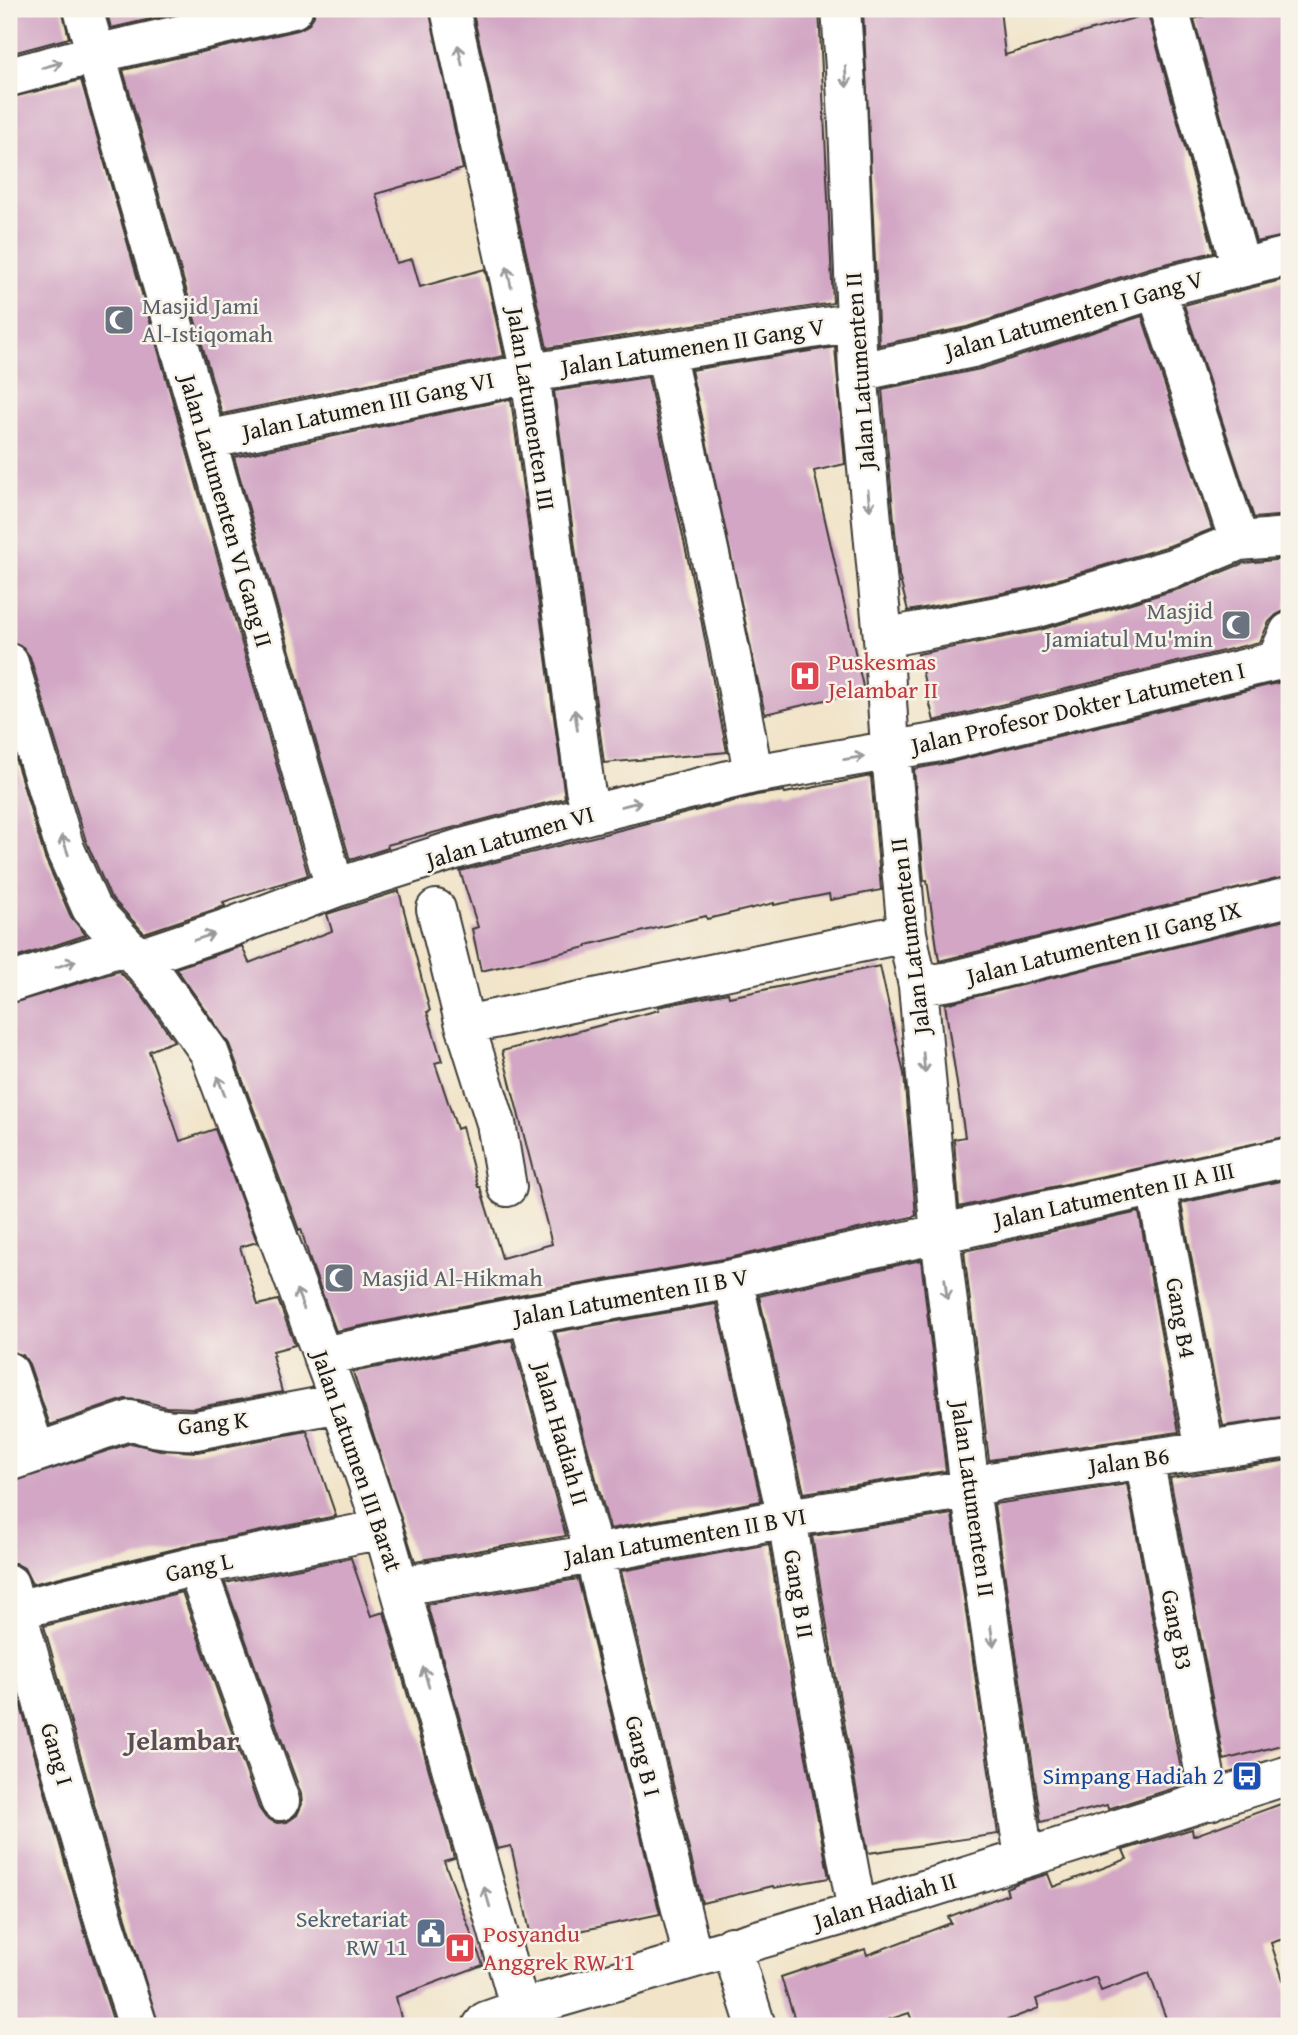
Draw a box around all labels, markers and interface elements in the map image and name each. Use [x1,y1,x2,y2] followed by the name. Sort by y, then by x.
[453,44,467,67] one-way arrow
[40,58,62,71] one-way arrow
[840,65,853,88] one-way arrow
[938,261,1208,369] street label: Jalan Latumenten I Gang V
[501,266,515,289] one-way arrow
[835,271,884,474] street label: Jalan Latumenten II
[142,288,273,351] place label: Masjid Jami Al-Istiqomah
[498,302,565,513] street label: Jalan Latumenten III
[102,303,136,337] mosque icon: Masjid Jami Al-Istiqomah
[556,308,828,385] street label: Jalan Latumenen II Gang V
[236,362,497,450] street label: Jalan Latumen III Gang VI
[170,367,282,651] street label: Jalan Latumenten VI Gang II
[863,488,876,510] one-way arrow
[1041,593,1214,656] place label: Masjid Jamiatul Mu'min
[1219,608,1253,642] mosque icon: Masjid Jamiatul Mu'min
[825,644,938,707] place label: Puskesmas Jelambar II
[905,652,1248,764] street label: Jalan Profesor Dokter Latumeten I
[788,659,822,693] hospital icon: Puskesmas Jelambar II
[569,709,582,732] one-way arrow
[842,751,865,764] one-way arrow
[419,796,598,878] street label: Jalan Latumen VI
[619,797,642,810] one-way arrow
[58,835,70,857] one-way arrow
[880,836,939,1039] street label: Jalan Latumenten II
[960,891,1245,994] street label: Jalan Latumenten II Gang IX
[193,929,215,942] one-way arrow
[55,957,77,970] one-way arrow
[918,1051,931,1073] one-way arrow
[214,1075,227,1097] one-way arrow
[987,1152,1237,1238] street label: Jalan Latumenten II A III
[508,1259,751,1335] street label: Jalan Latumenten II B V
[362,1260,543,1295] place label: Masjid Al-Hikmah
[322,1261,356,1295] mosque icon: Masjid Al-Hikmah
[1157,1275,1206,1361] street label: Gang B4
[940,1277,953,1300] one-way arrow
[293,1289,306,1310] one-way arrow
[302,1343,412,1577] street label: Jalan Latumen III Barat
[524,1355,599,1510] street label: Jalan Hadiah II
[942,1396,1005,1599] street label: Jalan Latumenten II
[176,1401,251,1444] street label: Gang K
[1083,1438,1171,1484] street label: Jalan B6
[558,1498,809,1576] street label: Jalan Latumenten II B VI
[162,1542,236,1591] street label: Gang L
[775,1547,824,1641] street label: Gang B II
[1153,1587,1202,1673] street label: Gang B3
[985,1624,998,1647] one-way arrow
[419,1667,432,1689] one-way arrow
[617,1712,670,1800] street label: Gang B I
[32,1718,83,1789] street label: Gang I
[123,1719,240,1760] district label: Jelambar
[1042,1758,1224,1793] place label: Simpang Hadiah 2
[1230,1759,1264,1793] bus stop icon: Simpang Hadiah 2
[806,1862,960,1940] street label: Jalan Hadiah II
[480,1886,493,1908] one-way arrow
[296,1901,409,1964] place label: Sekretariat RW 11
[414,1916,448,1950] public building icon: Sekretariat RW 11
[483,1916,635,1979] place label: Posyandu Anggrek RW 11
[443,1931,477,1965] hospital icon: Posyandu Anggrek RW 11

